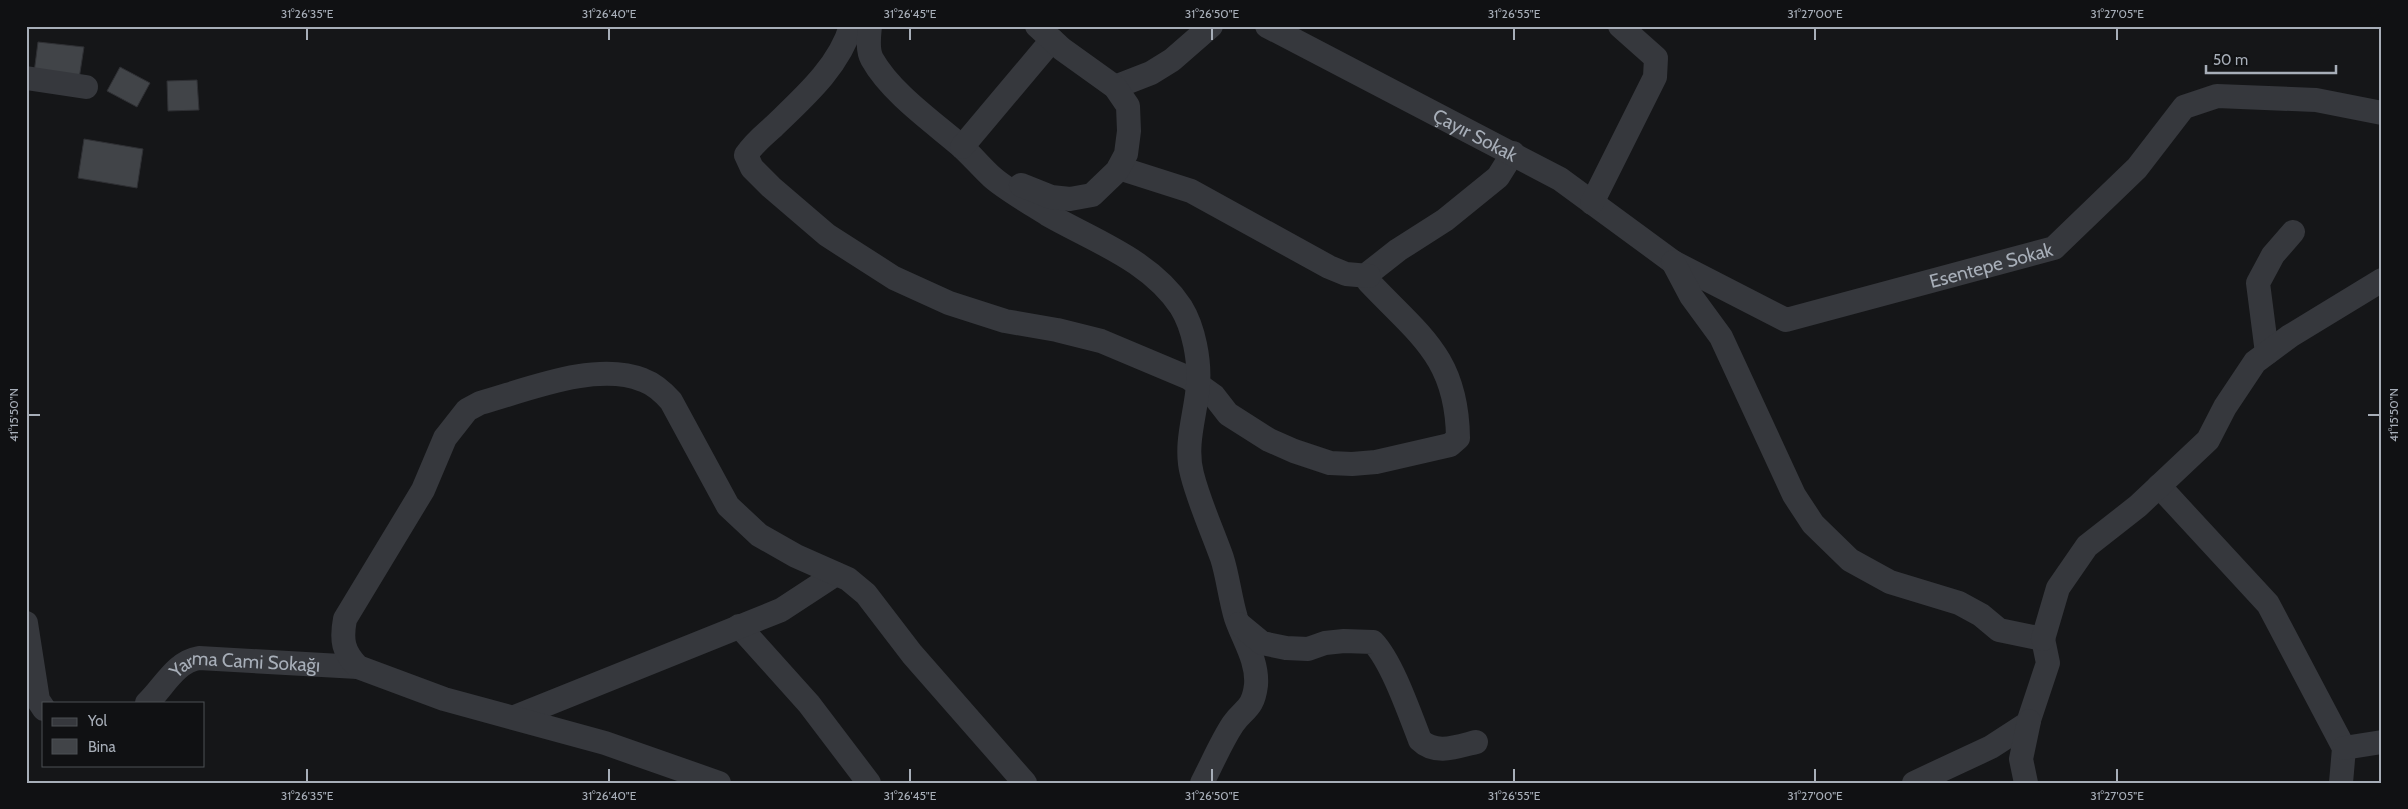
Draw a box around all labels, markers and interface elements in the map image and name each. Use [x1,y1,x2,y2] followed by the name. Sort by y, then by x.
[281,6,334,21] text: 31°26'35"E
[582,6,637,21] text: 31°26'40"E
[884,6,937,21] text: 31°26'45"E
[1185,6,1240,21] text: 31°26'50"E
[1488,6,1541,21] text: 31°26'55"E
[1787,6,1843,21] text: 31°27'00"E
[2090,6,2144,21] text: 31°27'05"E
[2206,42,2336,74] scale bar
[2213,51,2248,69] text: 50 m
[1429,104,1522,167] street label: Çayır Sokak
[1927,238,2056,293] street label: Esentepe Sokak
[6,388,21,442] text: 41°15'50"N
[2386,388,2401,442] text: 41°15'50"N
[164,647,321,683] street label: Yarma Cami Sokağı
[42,702,205,766] legend
[87,712,107,730] text: Yol
[88,738,116,756] text: Bina
[281,788,334,803] text: 31°26'35"E
[582,788,637,803] text: 31°26'40"E
[884,788,937,803] text: 31°26'45"E
[1185,788,1240,803] text: 31°26'50"E
[1488,788,1541,803] text: 31°26'55"E
[1787,788,1843,803] text: 31°27'00"E
[2090,788,2144,803] text: 31°27'05"E

